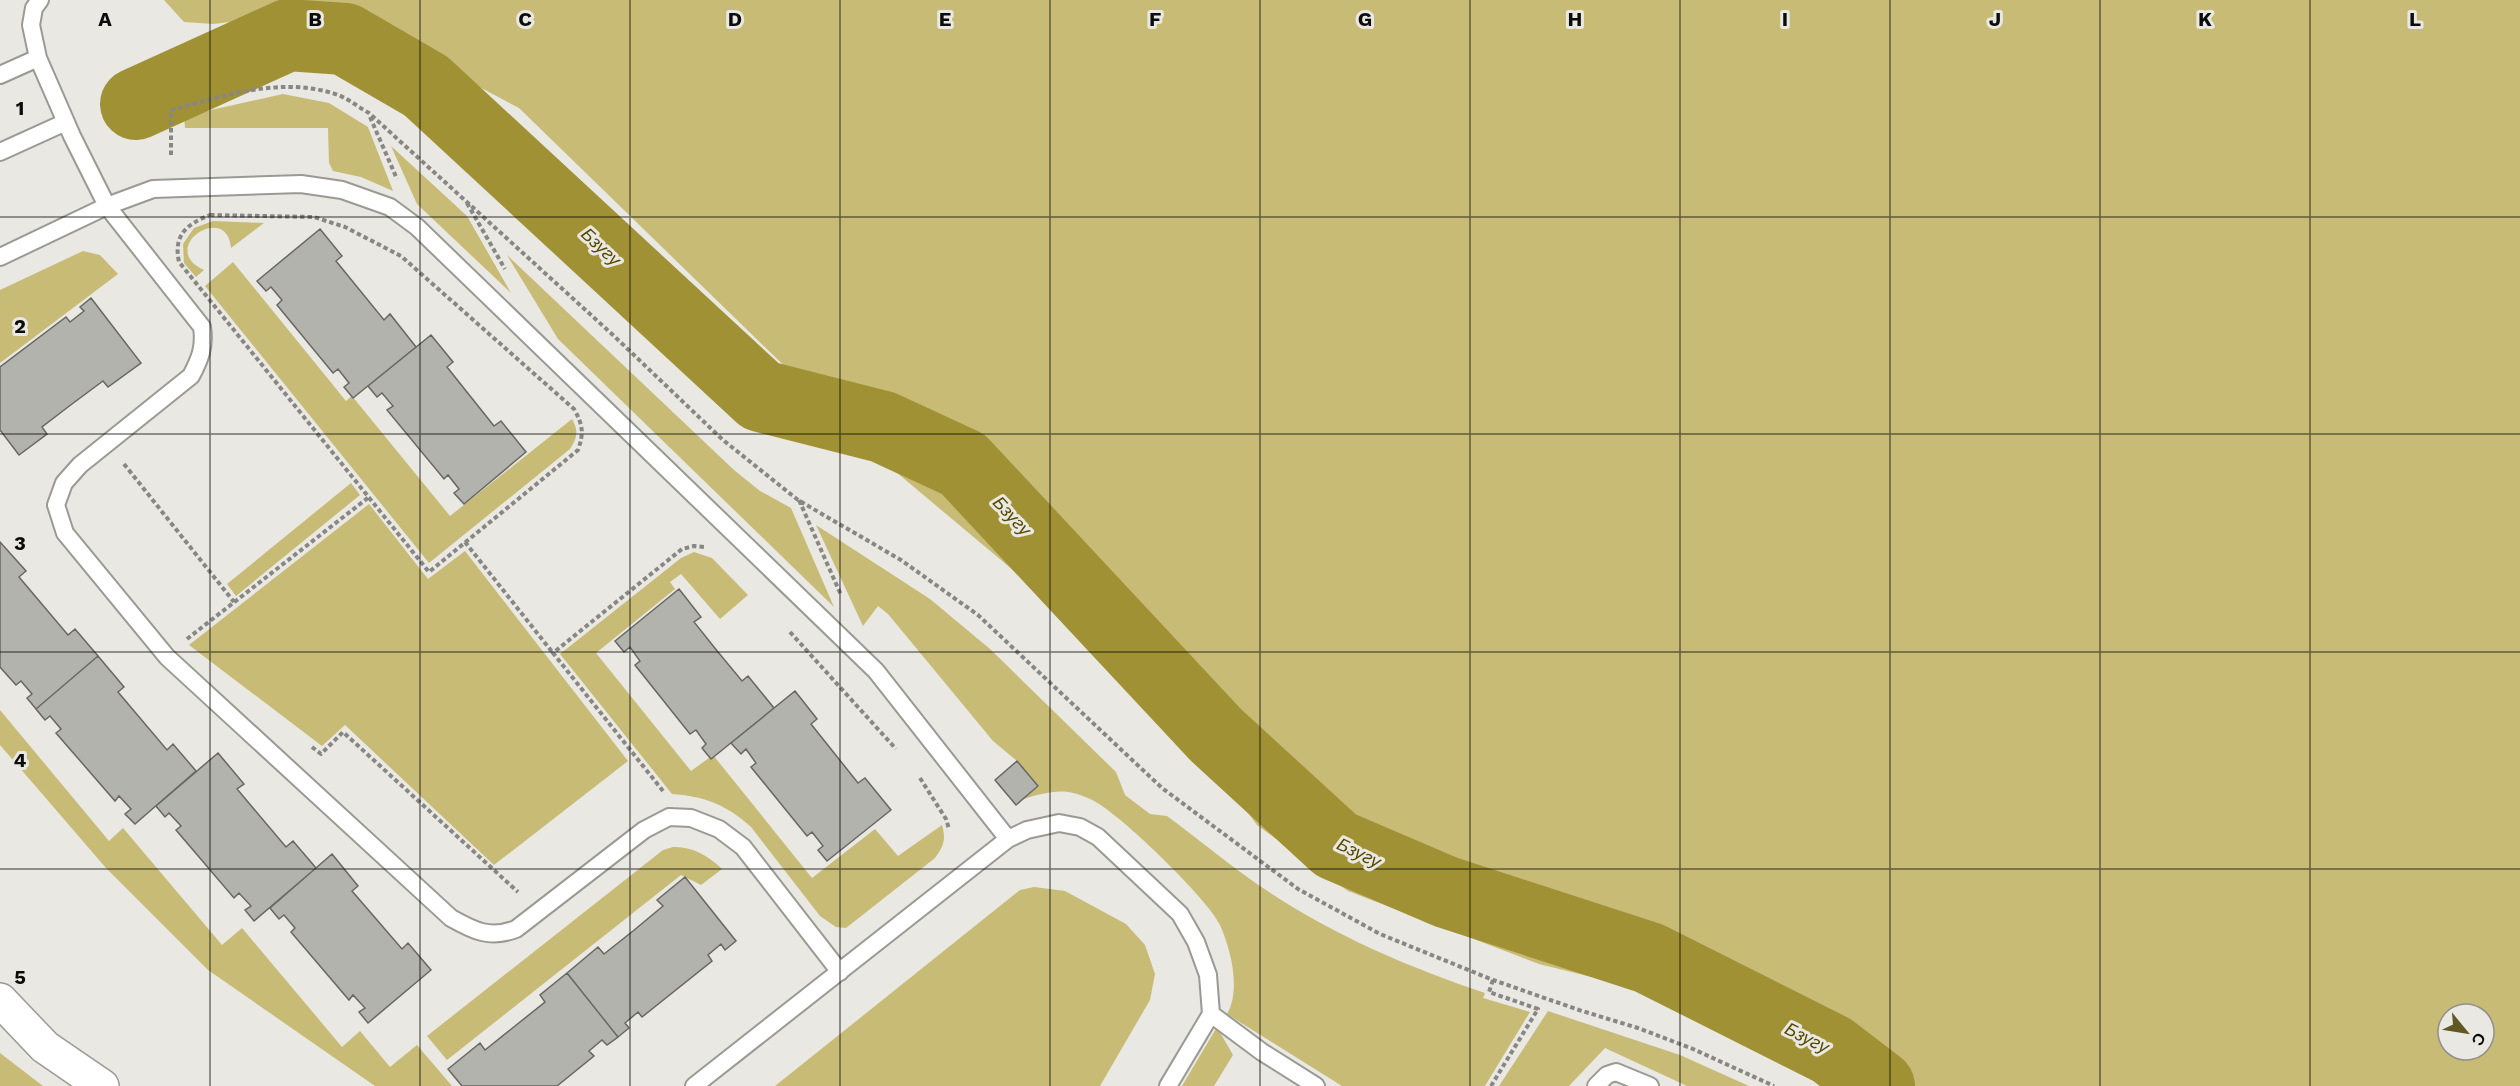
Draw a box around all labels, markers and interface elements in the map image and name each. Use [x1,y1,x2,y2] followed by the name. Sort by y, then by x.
[98,7,112,31] text: A
[308,7,322,31] text: B
[518,7,532,31] text: C
[728,7,742,31] text: D
[939,7,951,31] text: E
[1149,7,1161,31] text: F
[1358,7,1372,31] text: G
[1568,7,1582,31] text: H
[1782,7,1788,31] text: I
[1989,7,2001,31] text: J
[2198,7,2212,31] text: K
[2409,7,2421,31] text: L
[16,96,24,120] text: 1
[577,223,626,271] water label: Бзугу
[14,314,26,338] text: 2
[989,492,1037,541] water label: Бзугу
[14,531,26,555] text: 3
[14,748,27,772] text: 4
[1334,833,1386,873] water label: Бзугу
[14,965,26,989] text: 5
[2436,1002,2496,1062] north arrow
[1782,1018,1834,1058] water label: Бзугу
[2467,1029,2490,1049] text: С

